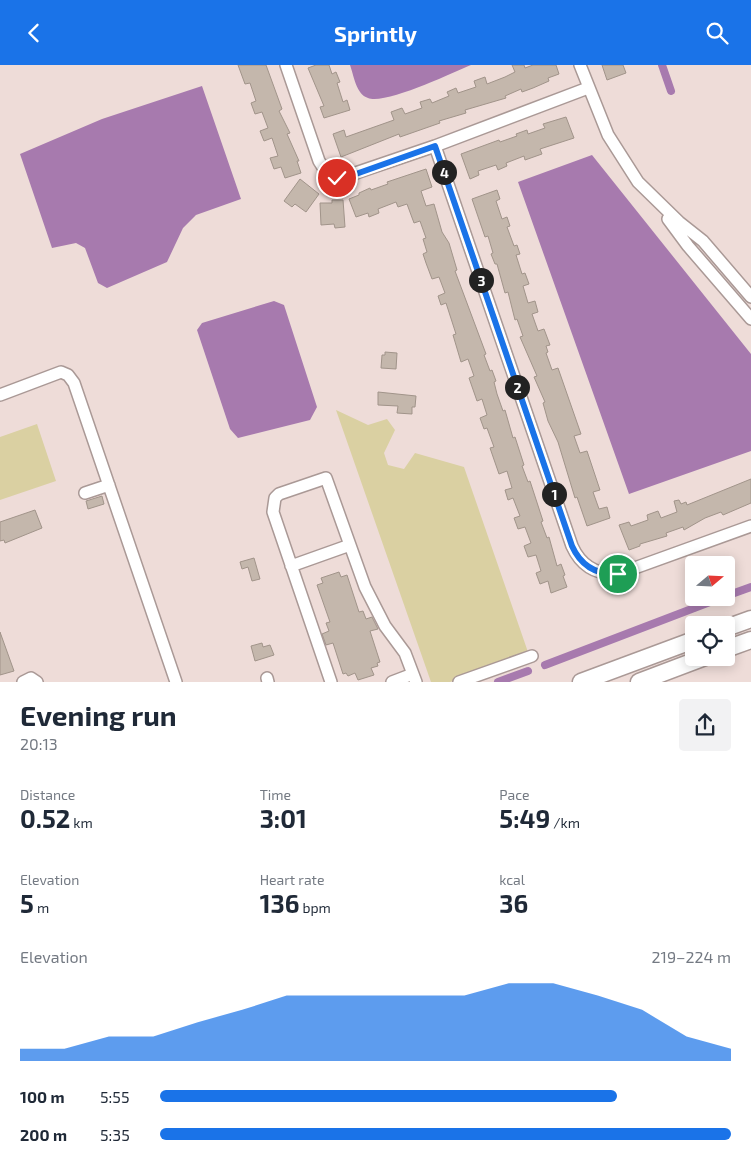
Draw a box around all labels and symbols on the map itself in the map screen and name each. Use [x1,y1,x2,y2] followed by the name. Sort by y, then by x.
[316,157,358,199] pin
[432,159,456,185] pin: 4
[468,267,494,293] pin: 3
[504,375,530,399] pin: 2
[542,481,566,507] pin: 1
[597,553,639,595] pin
[685,556,735,606] north arrow

